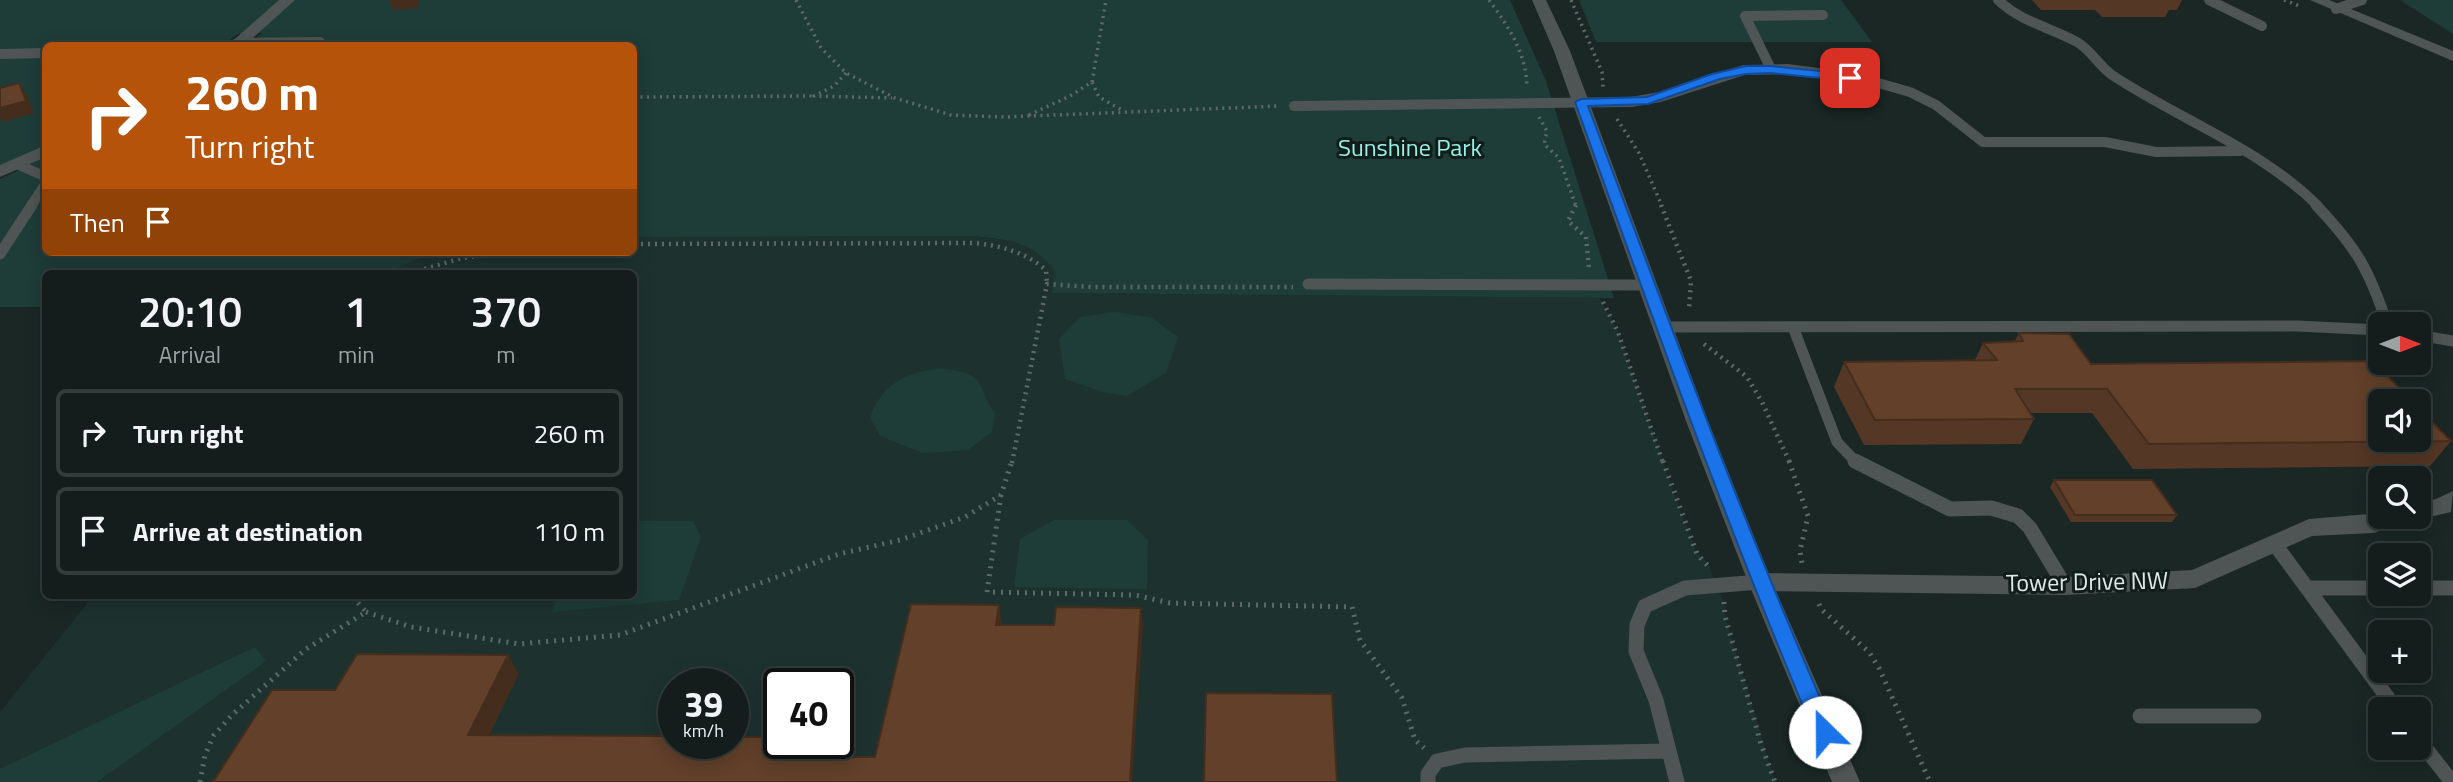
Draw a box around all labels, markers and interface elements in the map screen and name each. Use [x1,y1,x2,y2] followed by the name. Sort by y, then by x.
[1820,48,1880,108] pin
[185,54,319,129] text: 260 m
[1831,59,1869,97] icon: arrive
[70,70,161,161] icon: right
[185,122,314,170] text: Turn right
[1338,129,1483,165] park label: Sunshine Park
[70,203,125,242] text: Then
[139,203,177,241] icon: arrive
[138,279,242,343] text: 20:10
[345,279,368,343] text: 1
[471,279,541,343] text: 370
[2368,312,2431,374] north arrow
[2368,312,2431,760] map controls
[159,337,221,372] text: Arrival
[338,337,375,372] text: min
[496,337,515,372] text: m
[2368,389,2431,452] button: sound
[74,414,112,452] icon: right
[133,414,244,453] text: Turn right
[534,414,605,453] text: 260 m
[2368,466,2431,529] button: search
[74,512,112,550] icon: arrive
[133,512,363,551] text: Arrive at destination
[534,512,605,551] text: 110 m
[2368,543,2431,606] button: layers
[2006,562,2168,600] street label: Tower Drive NW
[2368,620,2431,683] button: +
[763,668,854,759] speed limit sign: 40
[684,677,723,731] text: 39
[1788,695,1862,769] position arrow
[2368,697,2431,760] button: −
[683,717,724,744] text: km/h

